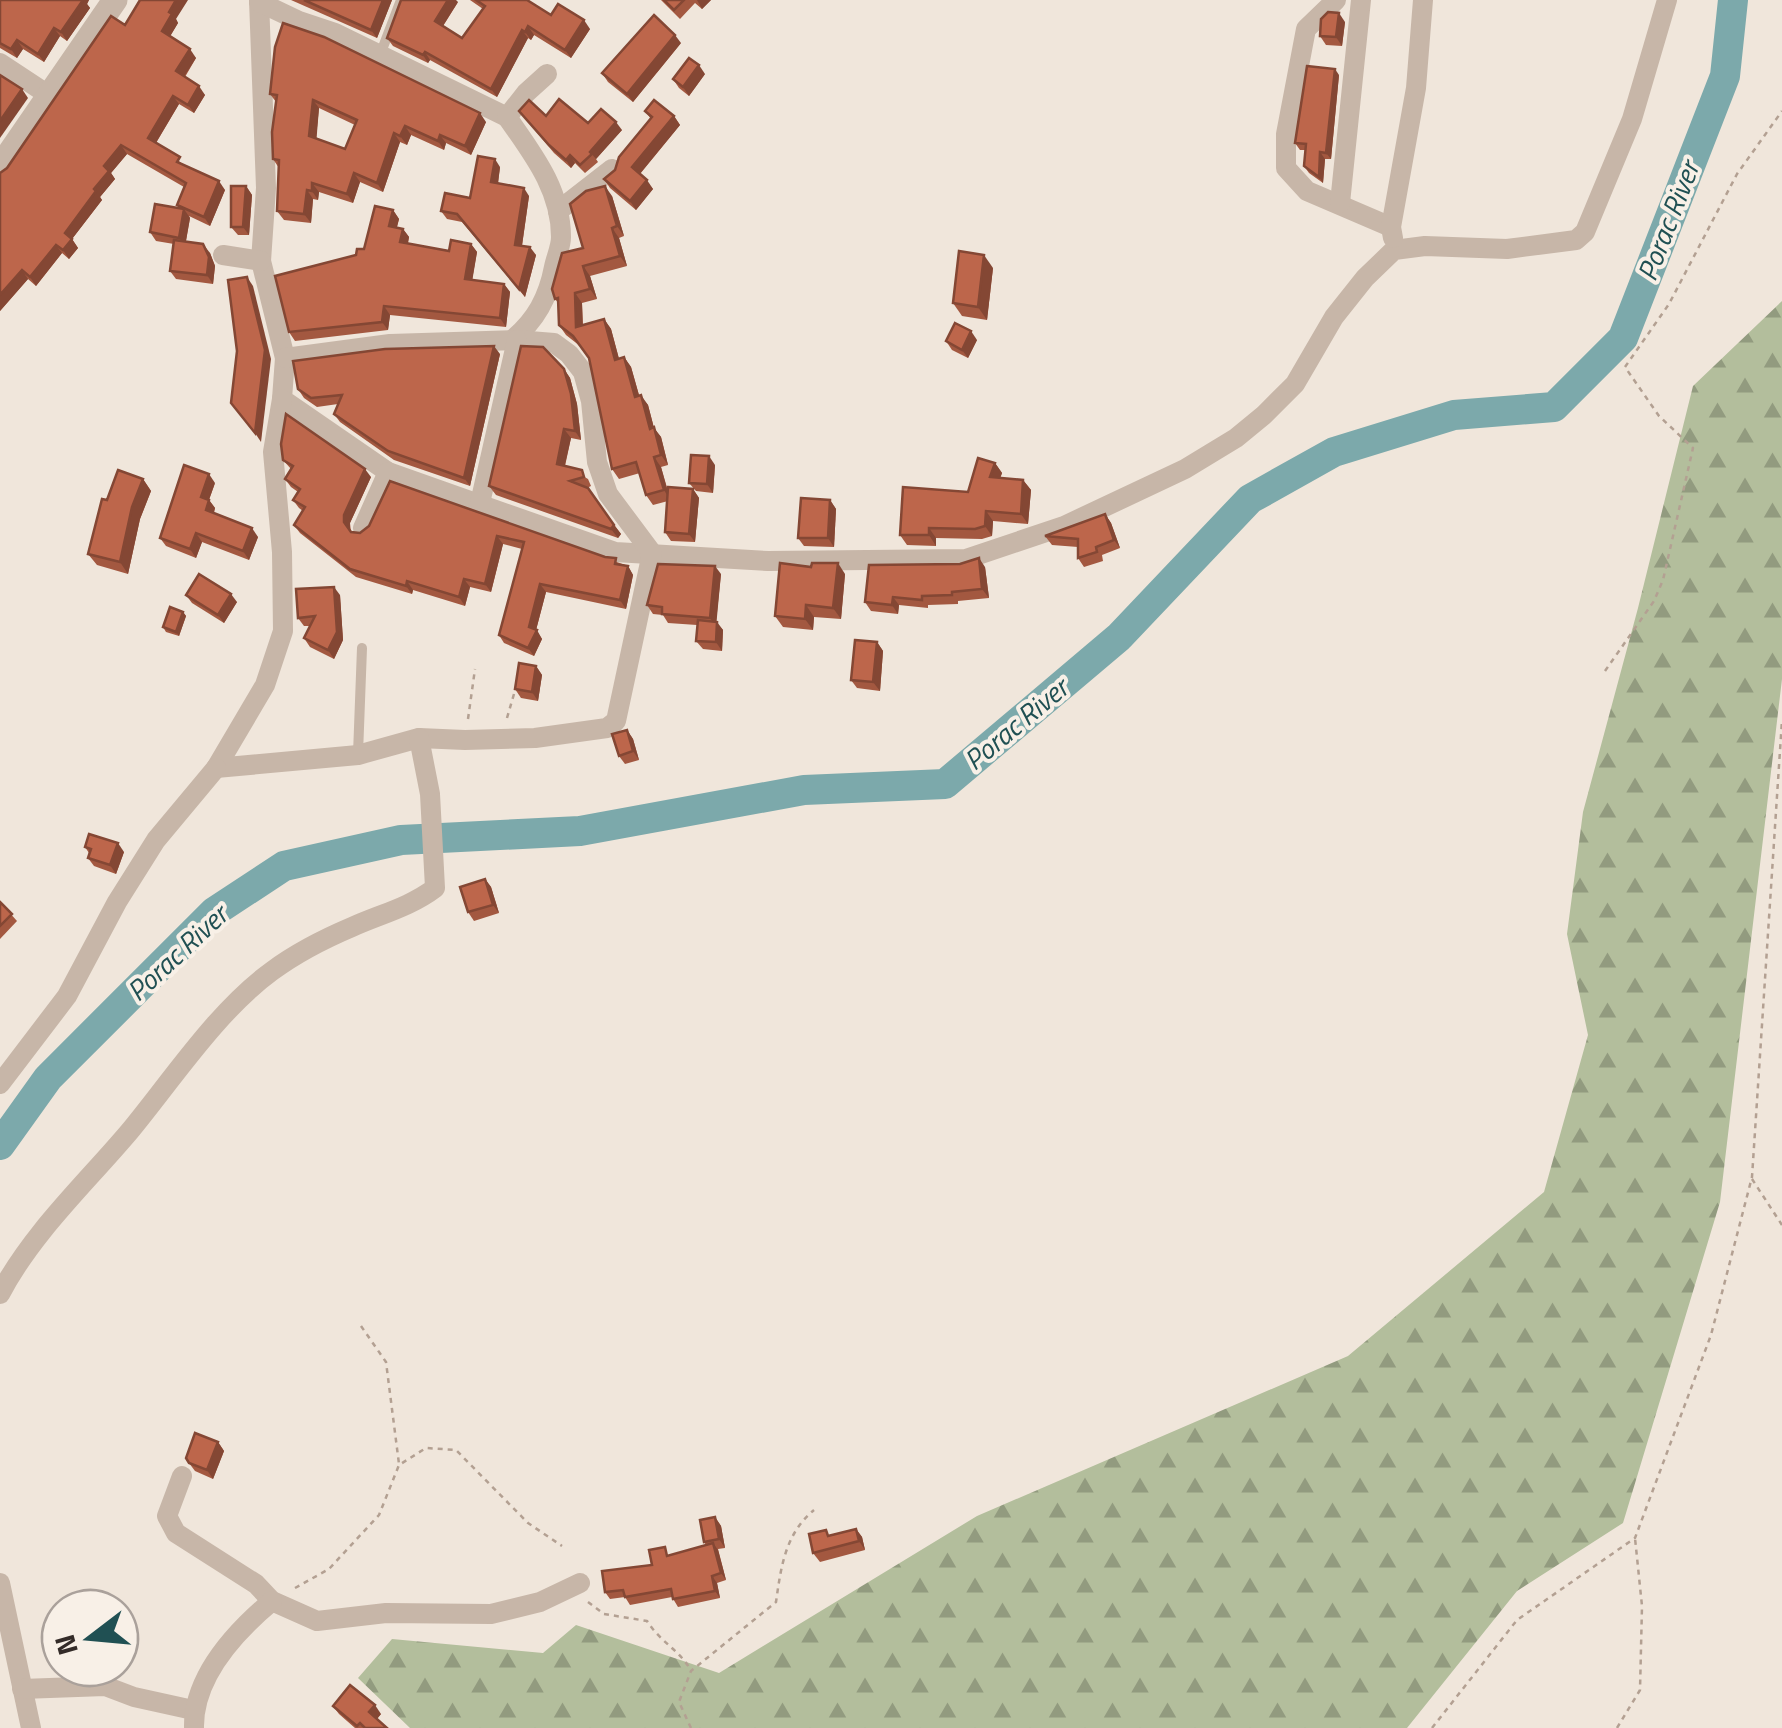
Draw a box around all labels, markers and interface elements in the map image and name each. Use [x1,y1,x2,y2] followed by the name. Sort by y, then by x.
[1625,152,1711,287] water label: Porac River
[954,665,1080,780] water label: Porac River
[116,892,239,1011] water label: Porac River
[40,1588,140,1688] north arrow
[42,1630,89,1660] text: N

